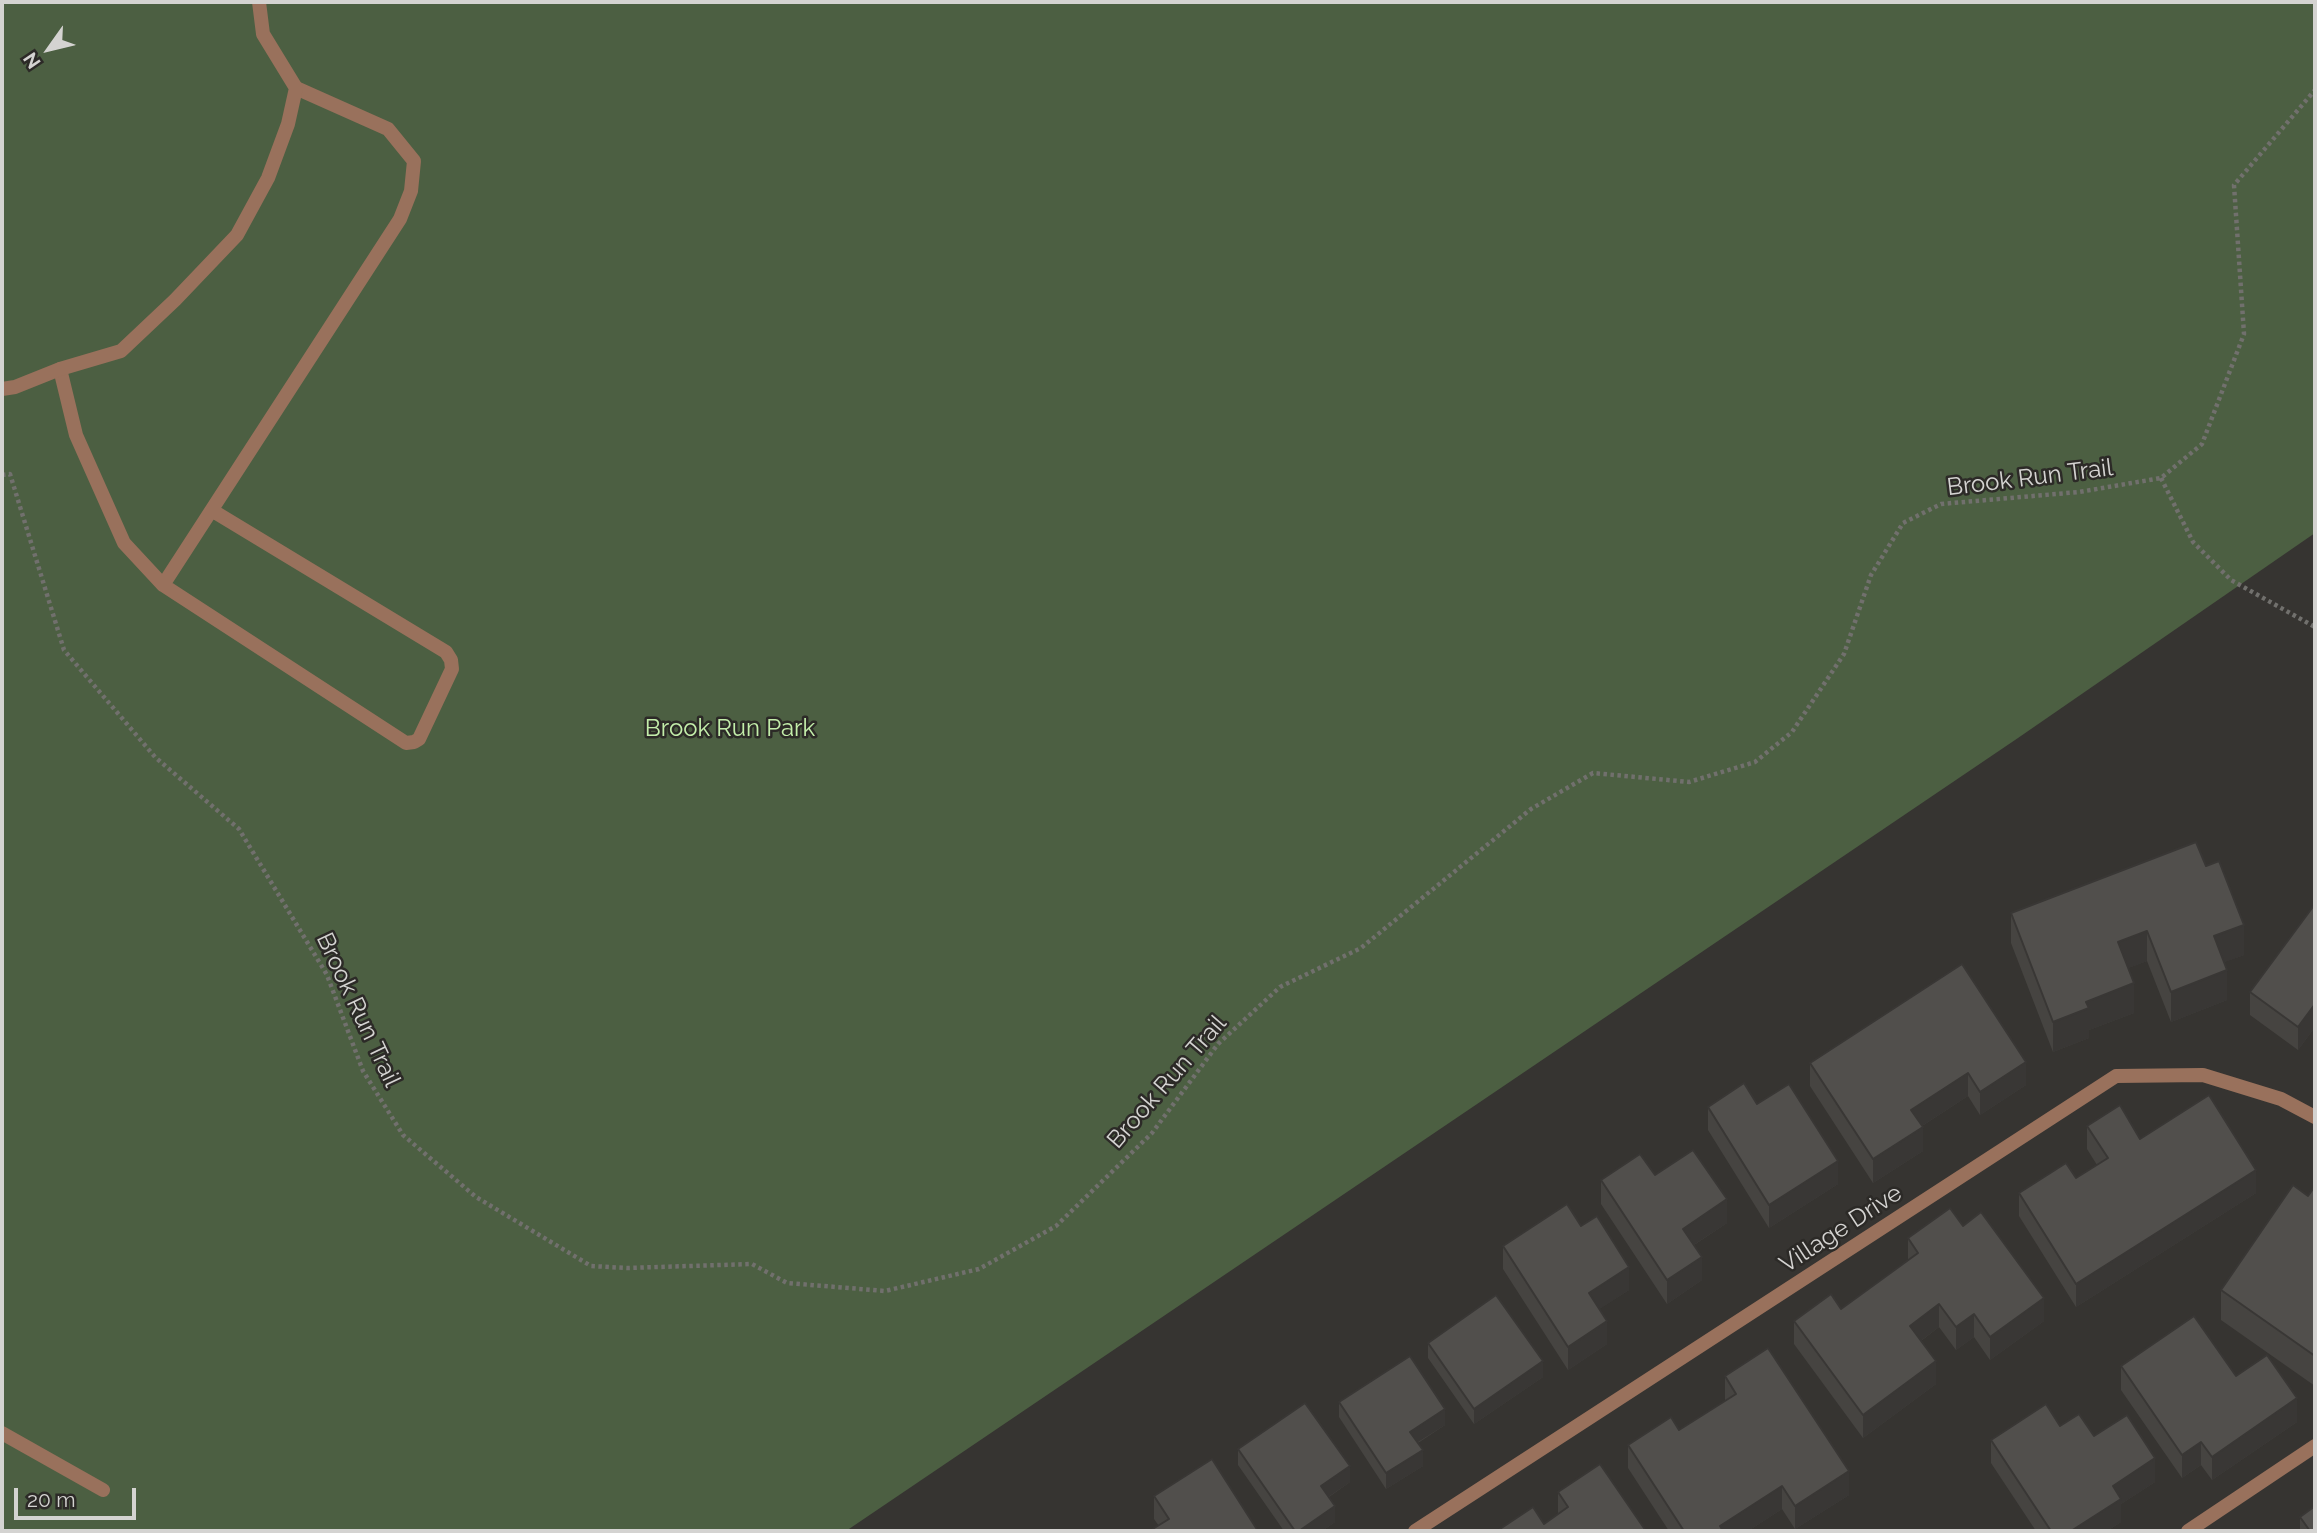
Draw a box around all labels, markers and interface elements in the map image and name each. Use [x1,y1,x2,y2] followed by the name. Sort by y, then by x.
[14,14,84,84] north arrow
[18,49,45,73] text: N
[1945,454,2115,502] street label: Brook Run Trail
[645,715,815,743] park label: Brook Run Park
[310,928,406,1092] street label: Brook Run Trail
[1101,1010,1233,1154] street label: Brook Run Trail
[1774,1179,1908,1279] street label: Village Drive
[18,1474,140,1518] scale bar
[27,1487,75,1512] text: 20 m

